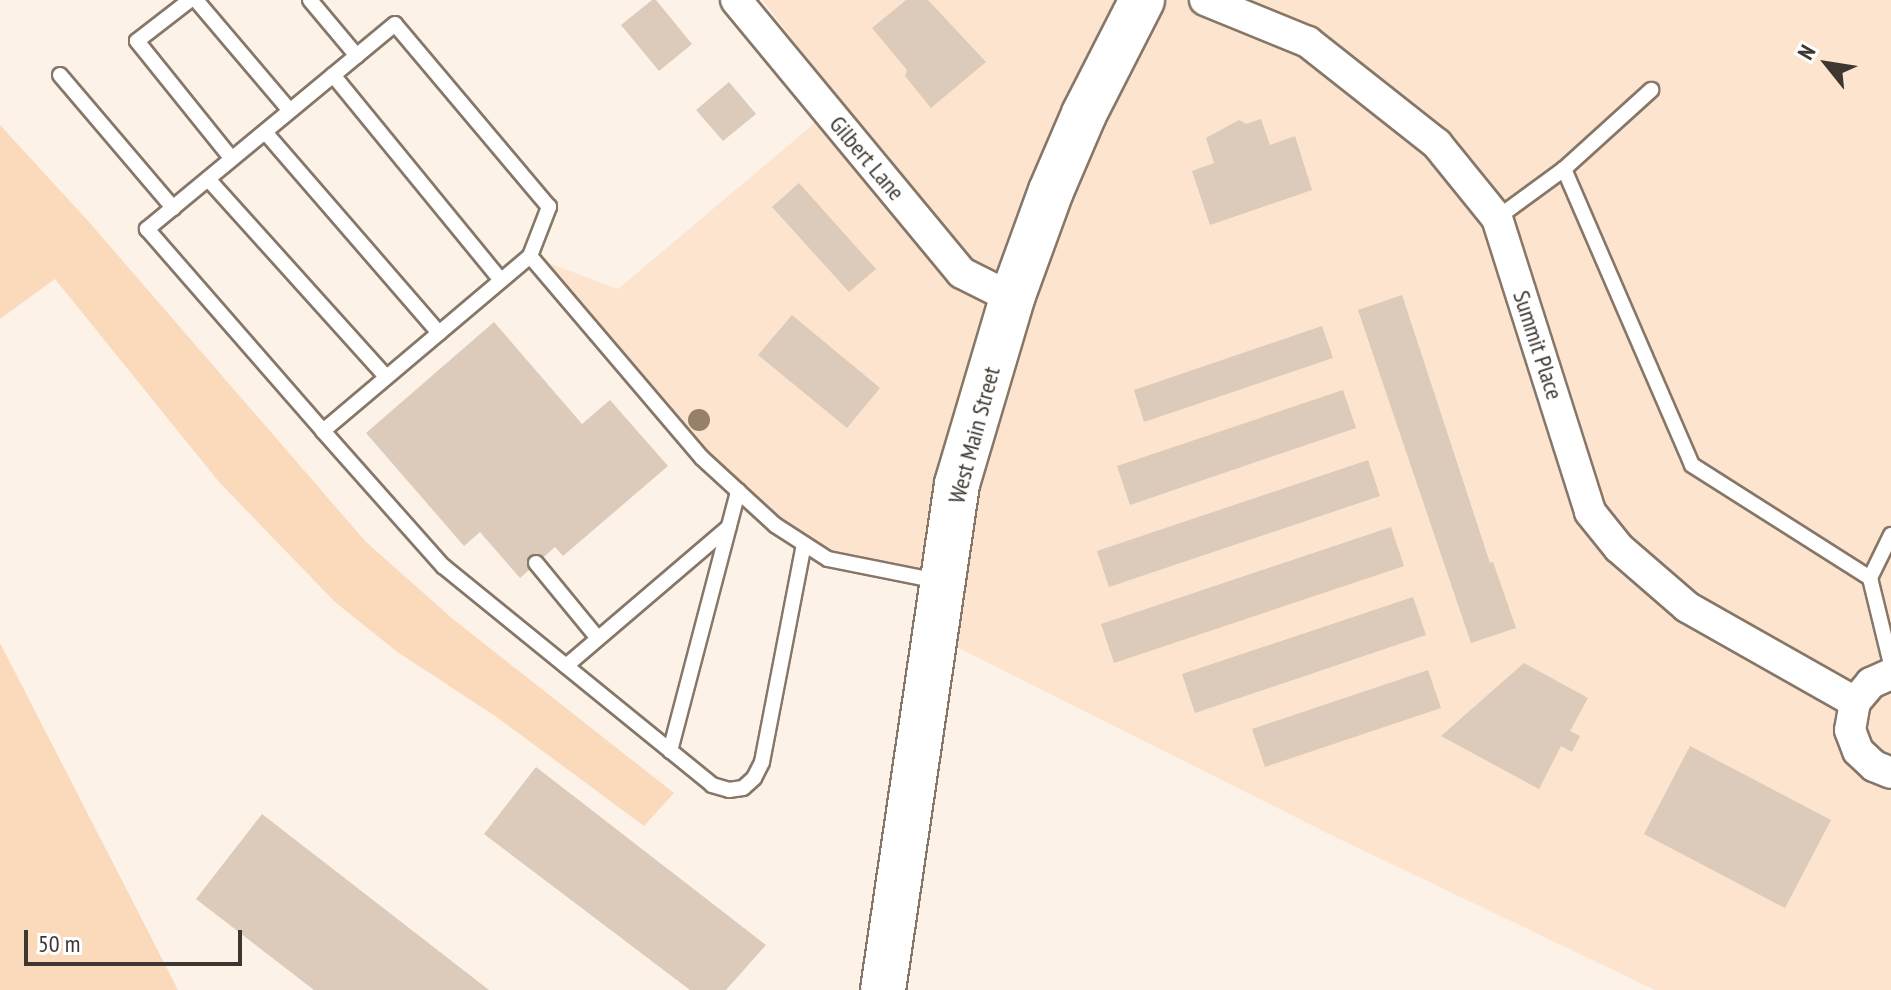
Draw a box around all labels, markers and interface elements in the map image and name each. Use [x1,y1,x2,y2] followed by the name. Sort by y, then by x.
[1787,24,1867,104] north arrow
[1791,40,1821,64] text: N
[823,110,911,206] street label: Gilbert Lane
[1507,287,1569,403] street label: Summit Place
[942,363,1006,507] street label: West Main Street
[28,914,246,964] scale bar
[38,928,80,959] text: 50 m

